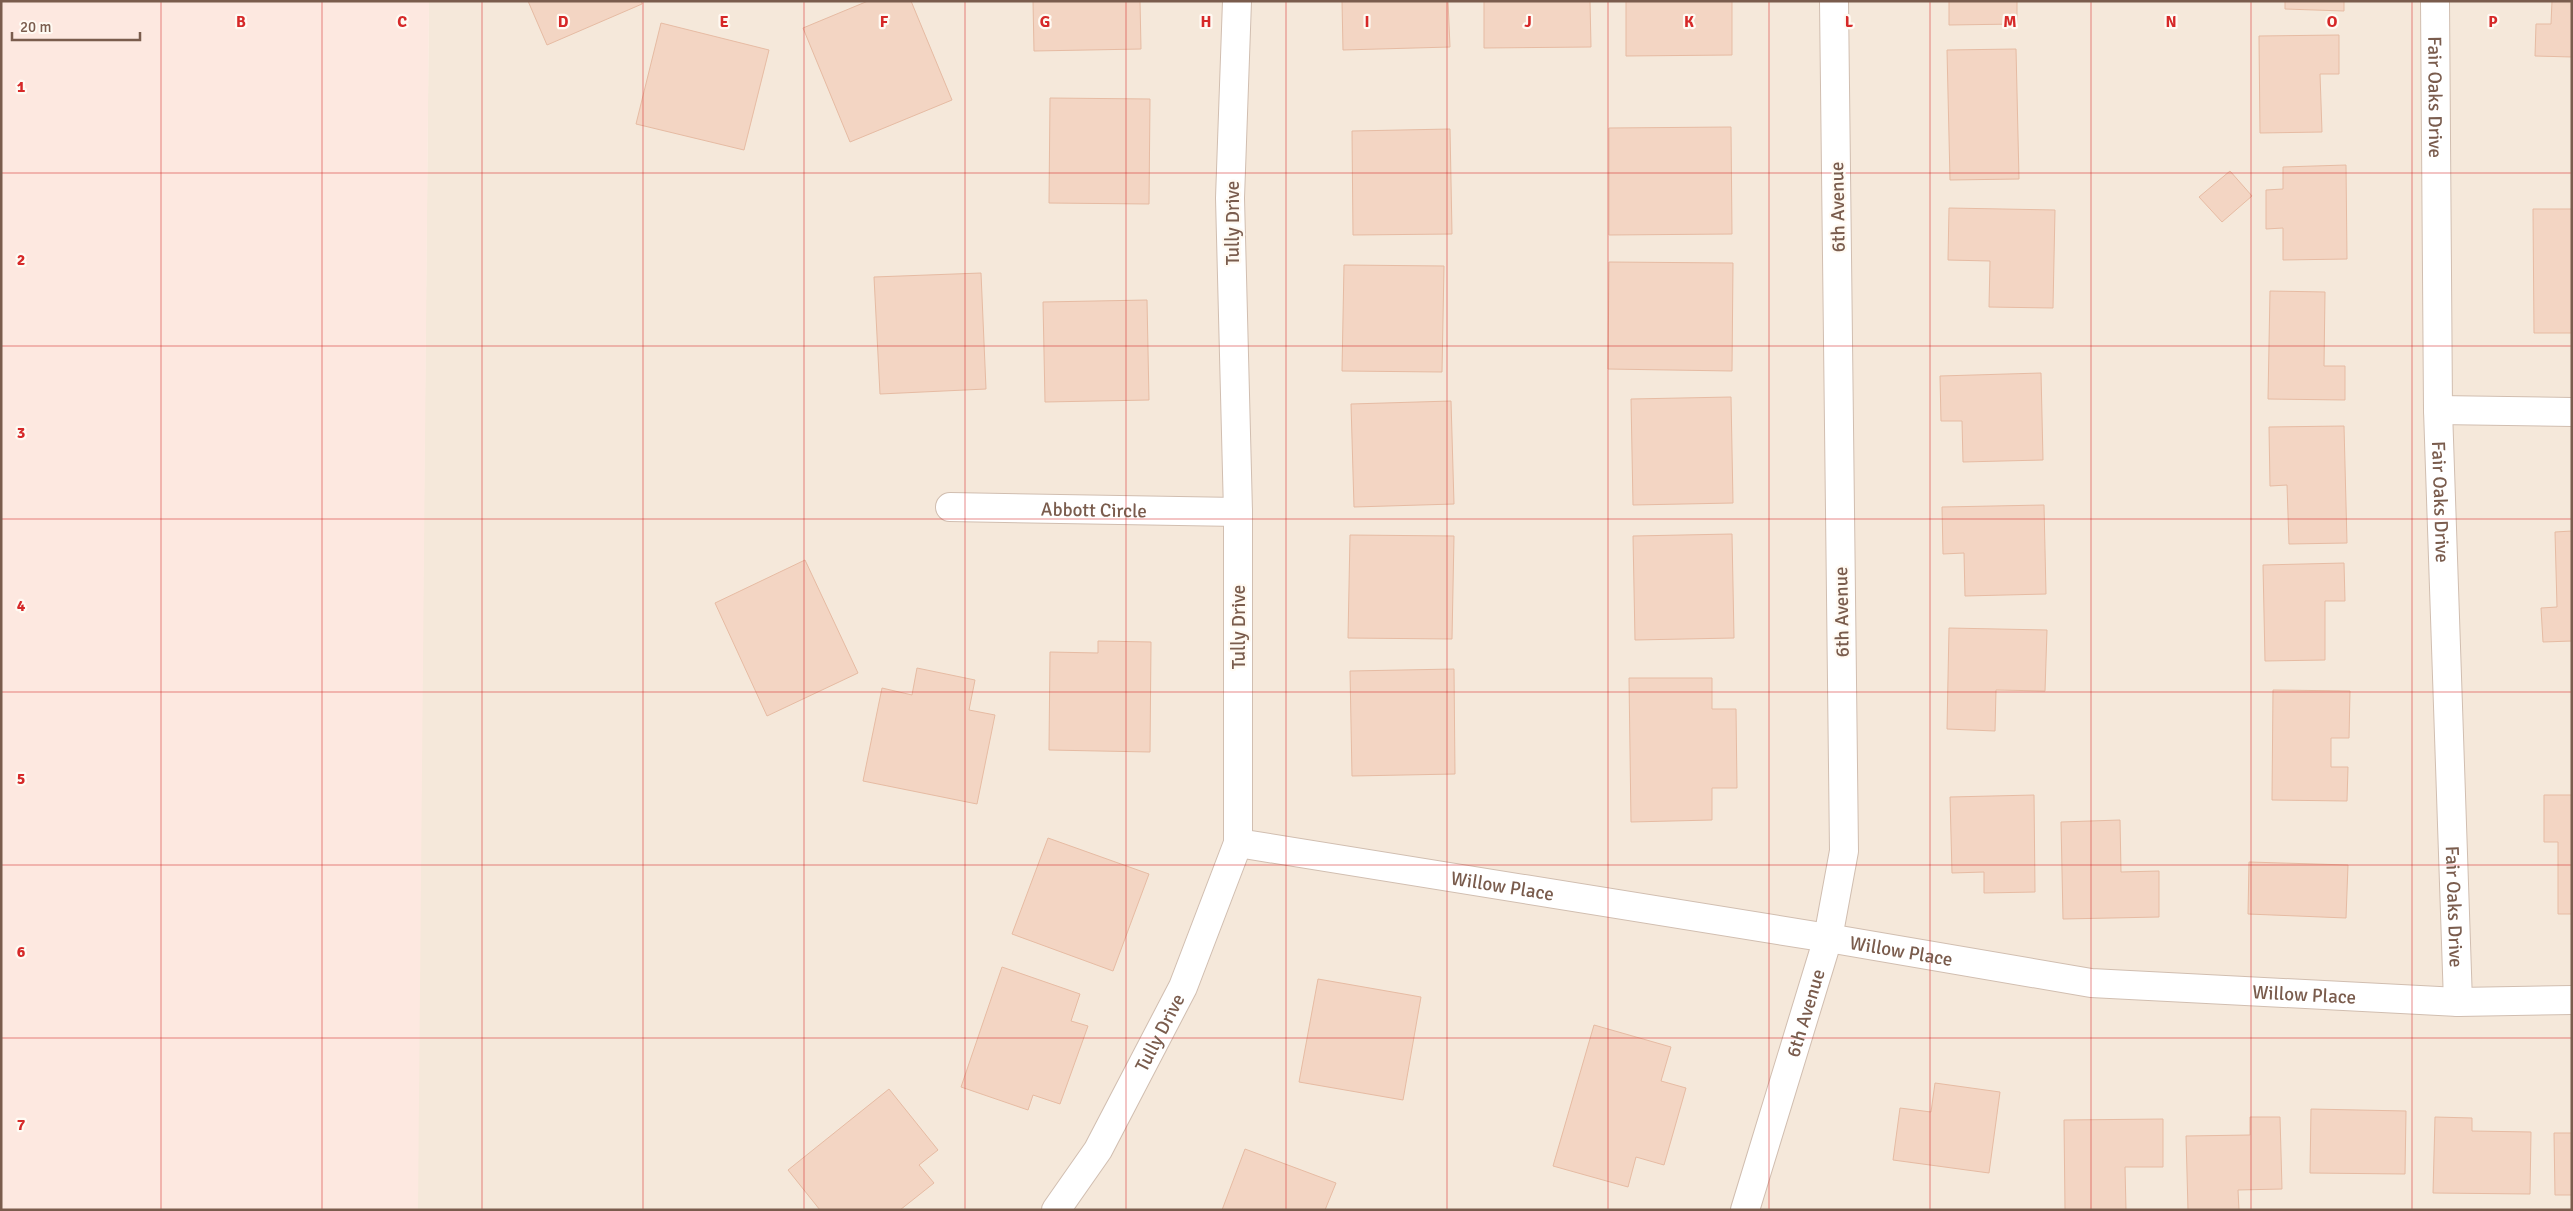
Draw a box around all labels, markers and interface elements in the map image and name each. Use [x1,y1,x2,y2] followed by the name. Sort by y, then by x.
[12,10,140,42] scale bar
[236,12,246,32] text: B
[397,12,407,32] text: C
[558,12,569,32] text: D
[719,12,729,32] text: E
[880,12,889,32] text: F
[1040,12,1050,32] text: G
[1201,12,1211,32] text: H
[1364,12,1370,32] text: I
[1524,12,1532,32] text: J
[1684,12,1694,32] text: K
[1845,12,1854,32] text: L
[2003,12,2017,32] text: M
[2165,12,2177,32] text: N
[2327,12,2338,32] text: O
[2488,12,2498,32] text: P
[20,18,51,36] text: 20 m
[2422,36,2447,158] street label: Fair Oaks Drive
[17,77,26,97] text: 1
[1825,161,1851,253] street label: 6th Avenue
[1221,181,1245,265] street label: Tully Drive
[17,250,25,270] text: 2
[17,423,25,443] text: 3
[2426,441,2454,563] street label: Fair Oaks Drive
[1041,498,1147,523] street label: Abbott Circle
[1829,566,1855,658] street label: 6th Avenue
[1227,585,1251,669] street label: Tully Drive
[17,596,26,616] text: 4
[17,769,25,789] text: 5
[2440,845,2468,968] street label: Fair Oaks Drive
[1449,866,1556,907] street label: Willow Place
[1848,931,1954,972] street label: Willow Place
[17,942,26,962] text: 6
[1781,966,1831,1060] street label: 6th Avenue
[2252,980,2357,1010] street label: Willow Place
[1130,990,1190,1076] street label: Tully Drive
[17,1115,26,1135] text: 7

